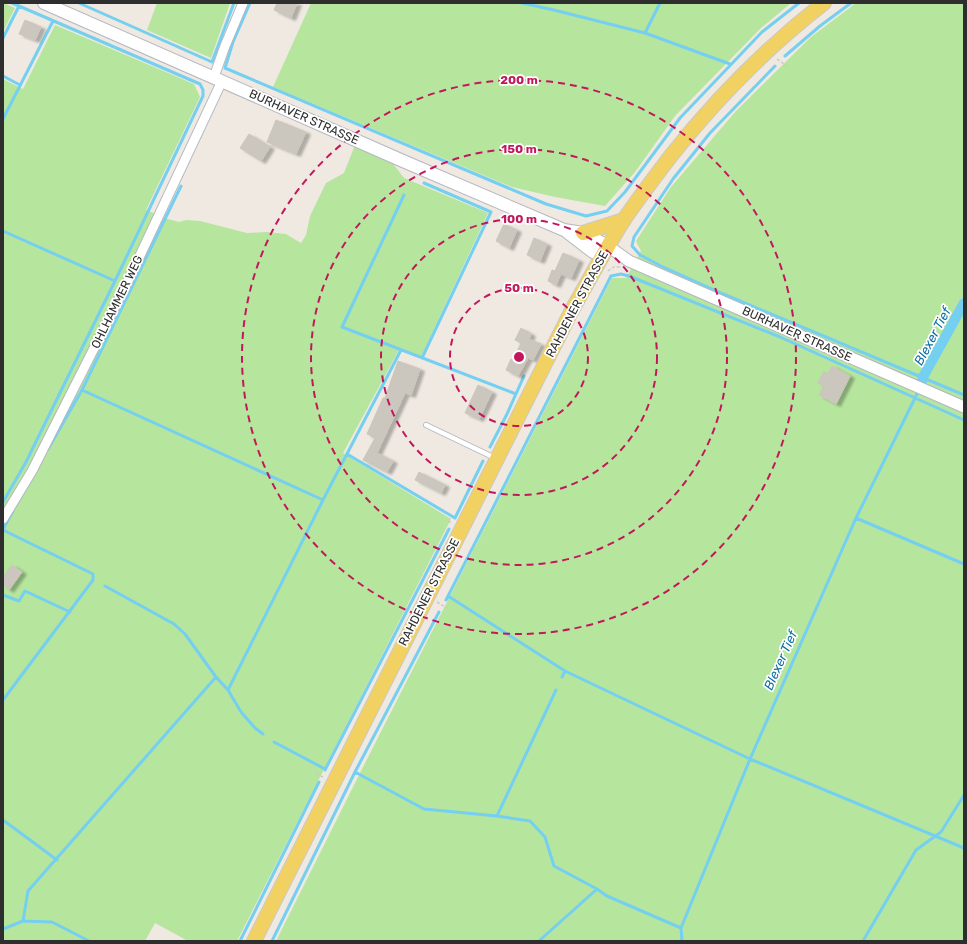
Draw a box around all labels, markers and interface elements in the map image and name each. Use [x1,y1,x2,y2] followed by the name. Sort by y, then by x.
[500,73,538,87] text: 200 m
[247,86,361,148] street label: BURHAVER STRASSE
[501,142,537,156] text: 150 m
[501,212,537,226] text: 100 m
[543,248,611,360] street label: RAHDENER STRASSE
[88,253,146,351] street label: OHLHAMMER WEG
[504,281,534,295] text: 50 m
[740,303,854,365] street label: BURHAVER STRASSE
[911,303,955,368] water label: Blexer Tief
[512,350,526,364] centre of rings
[396,536,462,648] street label: RAHDENER STRASSE
[761,626,801,692] water label: Blexer Tief

